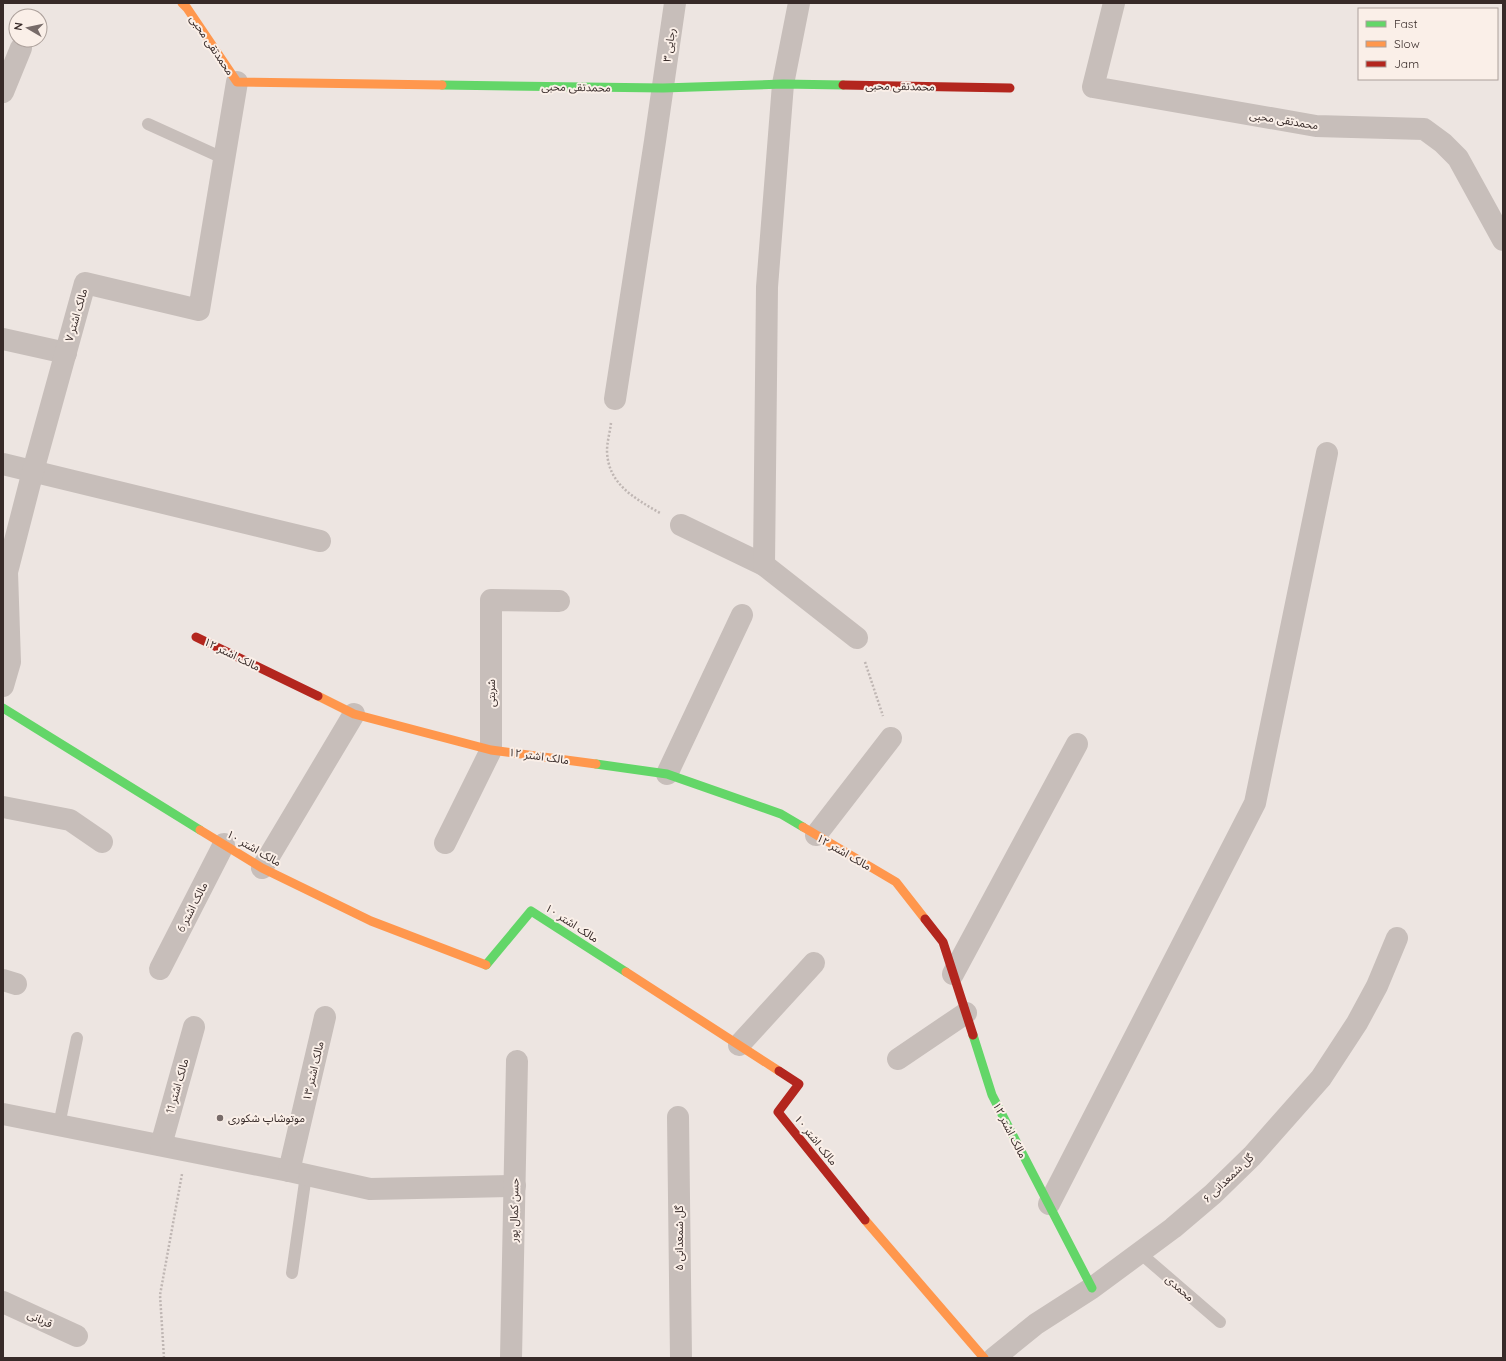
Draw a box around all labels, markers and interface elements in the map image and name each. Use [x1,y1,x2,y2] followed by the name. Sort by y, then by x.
[8,8,48,48] north arrow
[1358,8,1498,80] legend
[187,12,237,78] street label: محمدتقی محبی
[1394,16,1418,31] text: Fast
[11,21,26,32] text: N
[660,27,678,63] street label: رجایی ۳
[1394,36,1420,51] text: Slow
[1394,56,1419,71] text: Jam
[865,78,935,94] street label: محمدتقی محبی
[541,79,611,95] street label: محمدتقی محبی
[1249,108,1320,132] street label: محمدتقی محبی
[62,287,90,343] street label: مالک اشتر ۷
[202,634,263,674] street label: مالک اشتر ۱۲
[484,679,498,707] street label: شربتی
[508,745,570,767] street label: مالک اشتر ۱۲
[224,827,284,869] street label: مالک اشتر ۱۰
[814,831,874,873] street label: مالک اشتر ۱۲
[173,879,211,934] street label: مالک اشتر 6
[543,901,602,946] street label: مالک اشتر ۱۰
[299,1040,327,1102] street label: مالک اشتر ۱۳
[162,1057,192,1115] street label: مالک اشتر 11
[990,1100,1030,1160] street label: مالک اشتر ۱۲
[228,1111,305,1126] place label: موتوشاپ شکوری
[791,1112,841,1168] street label: مالک اشتر ۱۰
[215,1113,225,1123] marker: موتوشاپ شکوری
[1200,1150,1257,1206] street label: گل شمعدانی ۶
[506,1177,523,1243] street label: حسن کمال پور
[672,1205,686,1271] street label: گل شمعدانی ۵
[1163,1272,1197,1304] street label: محمدی
[25,1307,55,1331] street label: قربانی

